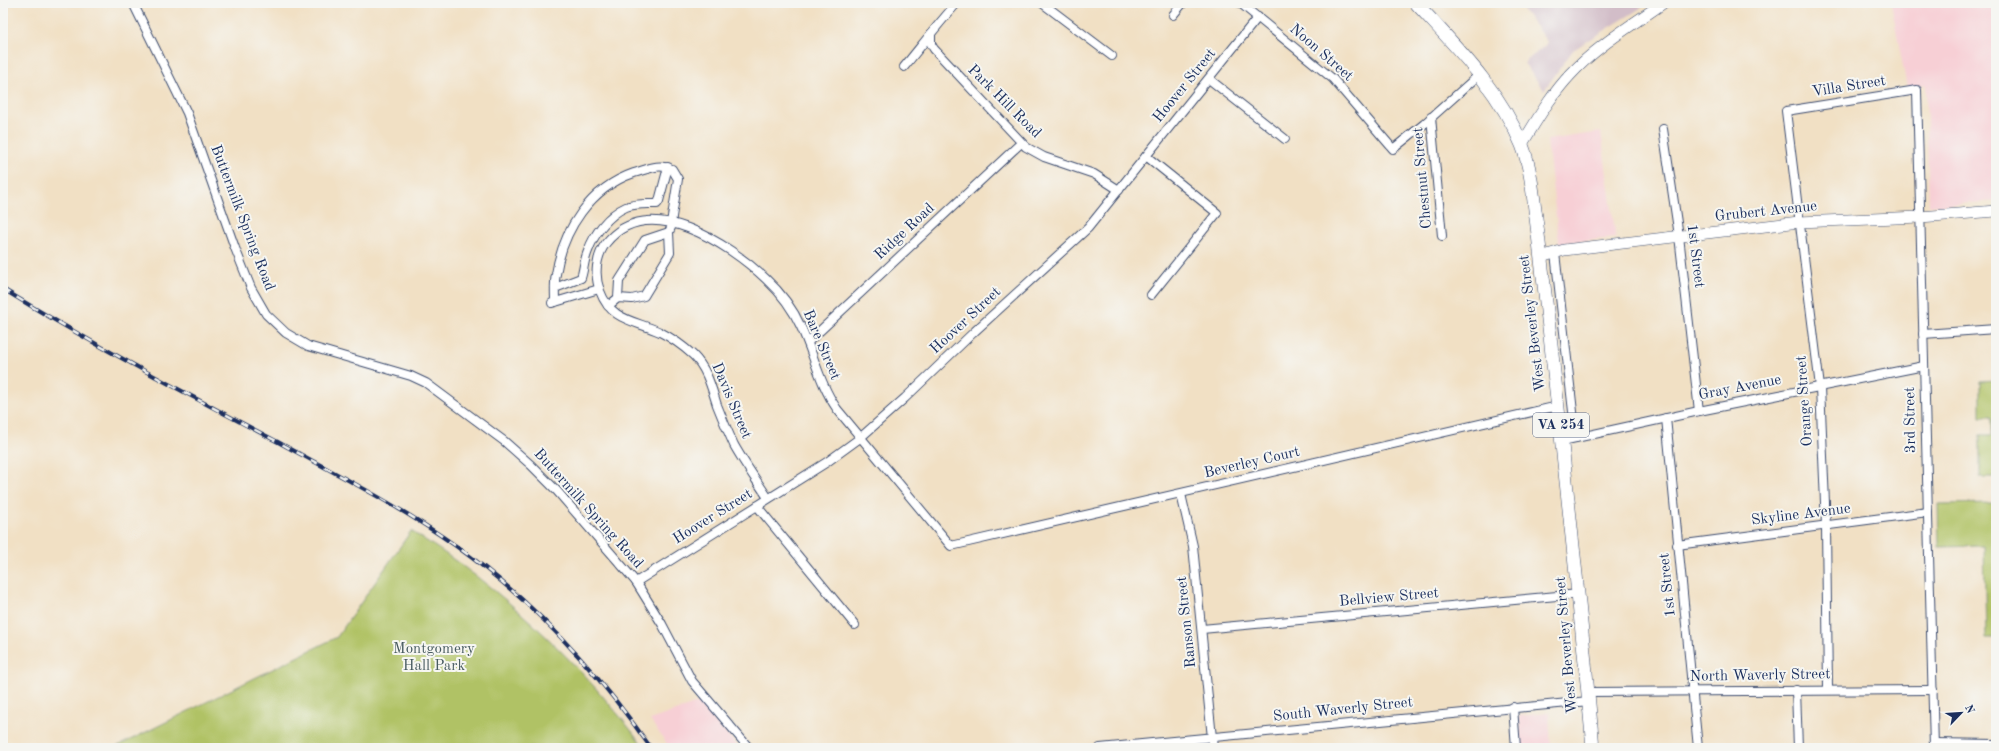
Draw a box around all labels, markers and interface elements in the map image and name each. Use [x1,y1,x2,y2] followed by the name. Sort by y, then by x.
[1286,22,1356,84] street label: Noon Street
[1151,46,1219,126] street label: Hoover Street
[965,63,1044,142] street label: Park Hill Road
[1811,74,1887,100] street label: Villa Street
[1411,126,1435,230] street label: Chestnut Street
[207,143,277,293] street label: Buttermilk Spring Road
[1714,199,1818,225] street label: Grubert Avenue
[872,201,938,263] street label: Ridge Road
[1684,223,1706,289] street label: 1st Street
[1517,254,1549,392] street label: West Beverley Street
[928,285,1004,357] street label: Hoover Street
[799,308,843,382] street label: Bare Street
[1794,355,1816,447] street label: Orange Street
[708,361,754,441] street label: Davis Street
[1697,373,1783,403] street label: Gray Avenue
[1903,387,1919,453] street label: 3rd Street
[1533,413,1589,437] road number: VA 254
[1203,445,1301,481] street label: Beverley Court
[531,446,646,572] street label: Buttermilk Spring Road
[671,487,755,547] street label: Hoover Street
[1750,501,1852,529] street label: Skyline Avenue
[1657,552,1679,618] street label: 1st Street
[1175,575,1199,669] street label: Ranson Street
[1554,576,1580,714] street label: West Beverley Street
[1339,586,1439,610] street label: Bellview Street
[393,642,475,674] park label: Montgomery Hall Park
[1690,667,1830,685] street label: North Waverly Street
[1941,693,1981,733] north arrow
[1272,695,1414,725] street label: South Waverly Street
[1962,703,1976,716] text: N

